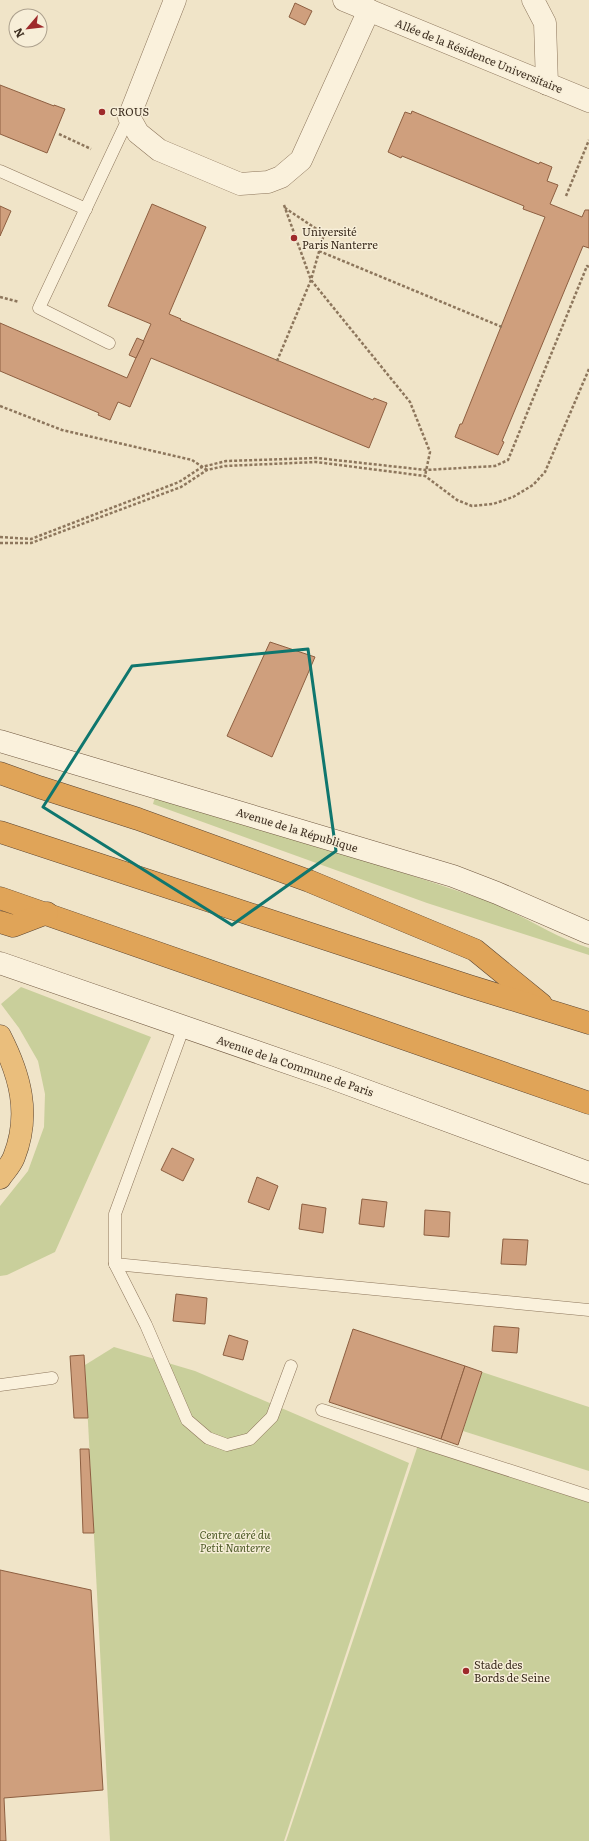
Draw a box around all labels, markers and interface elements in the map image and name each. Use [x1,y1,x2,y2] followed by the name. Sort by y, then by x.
[8,8,48,48] north arrow
[393,14,566,96] street label: Allée de la Résidence Universitaire
[9,25,28,41] text: N
[110,103,149,119] place label: CROUS
[97,107,107,117] marker: CROUS
[302,223,378,252] place label: Université Paris Nanterre
[289,233,299,243] marker: Université Paris Nanterre
[234,803,361,855] street label: Avenue de la République
[215,1031,376,1099] street label: Avenue de la Commune de Paris
[200,1526,271,1555] park label: Centre aéré du Petit Nanterre
[474,1656,550,1685] place label: Stade des Bords de Seine
[461,1666,471,1676] marker: Stade des Bords de Seine

